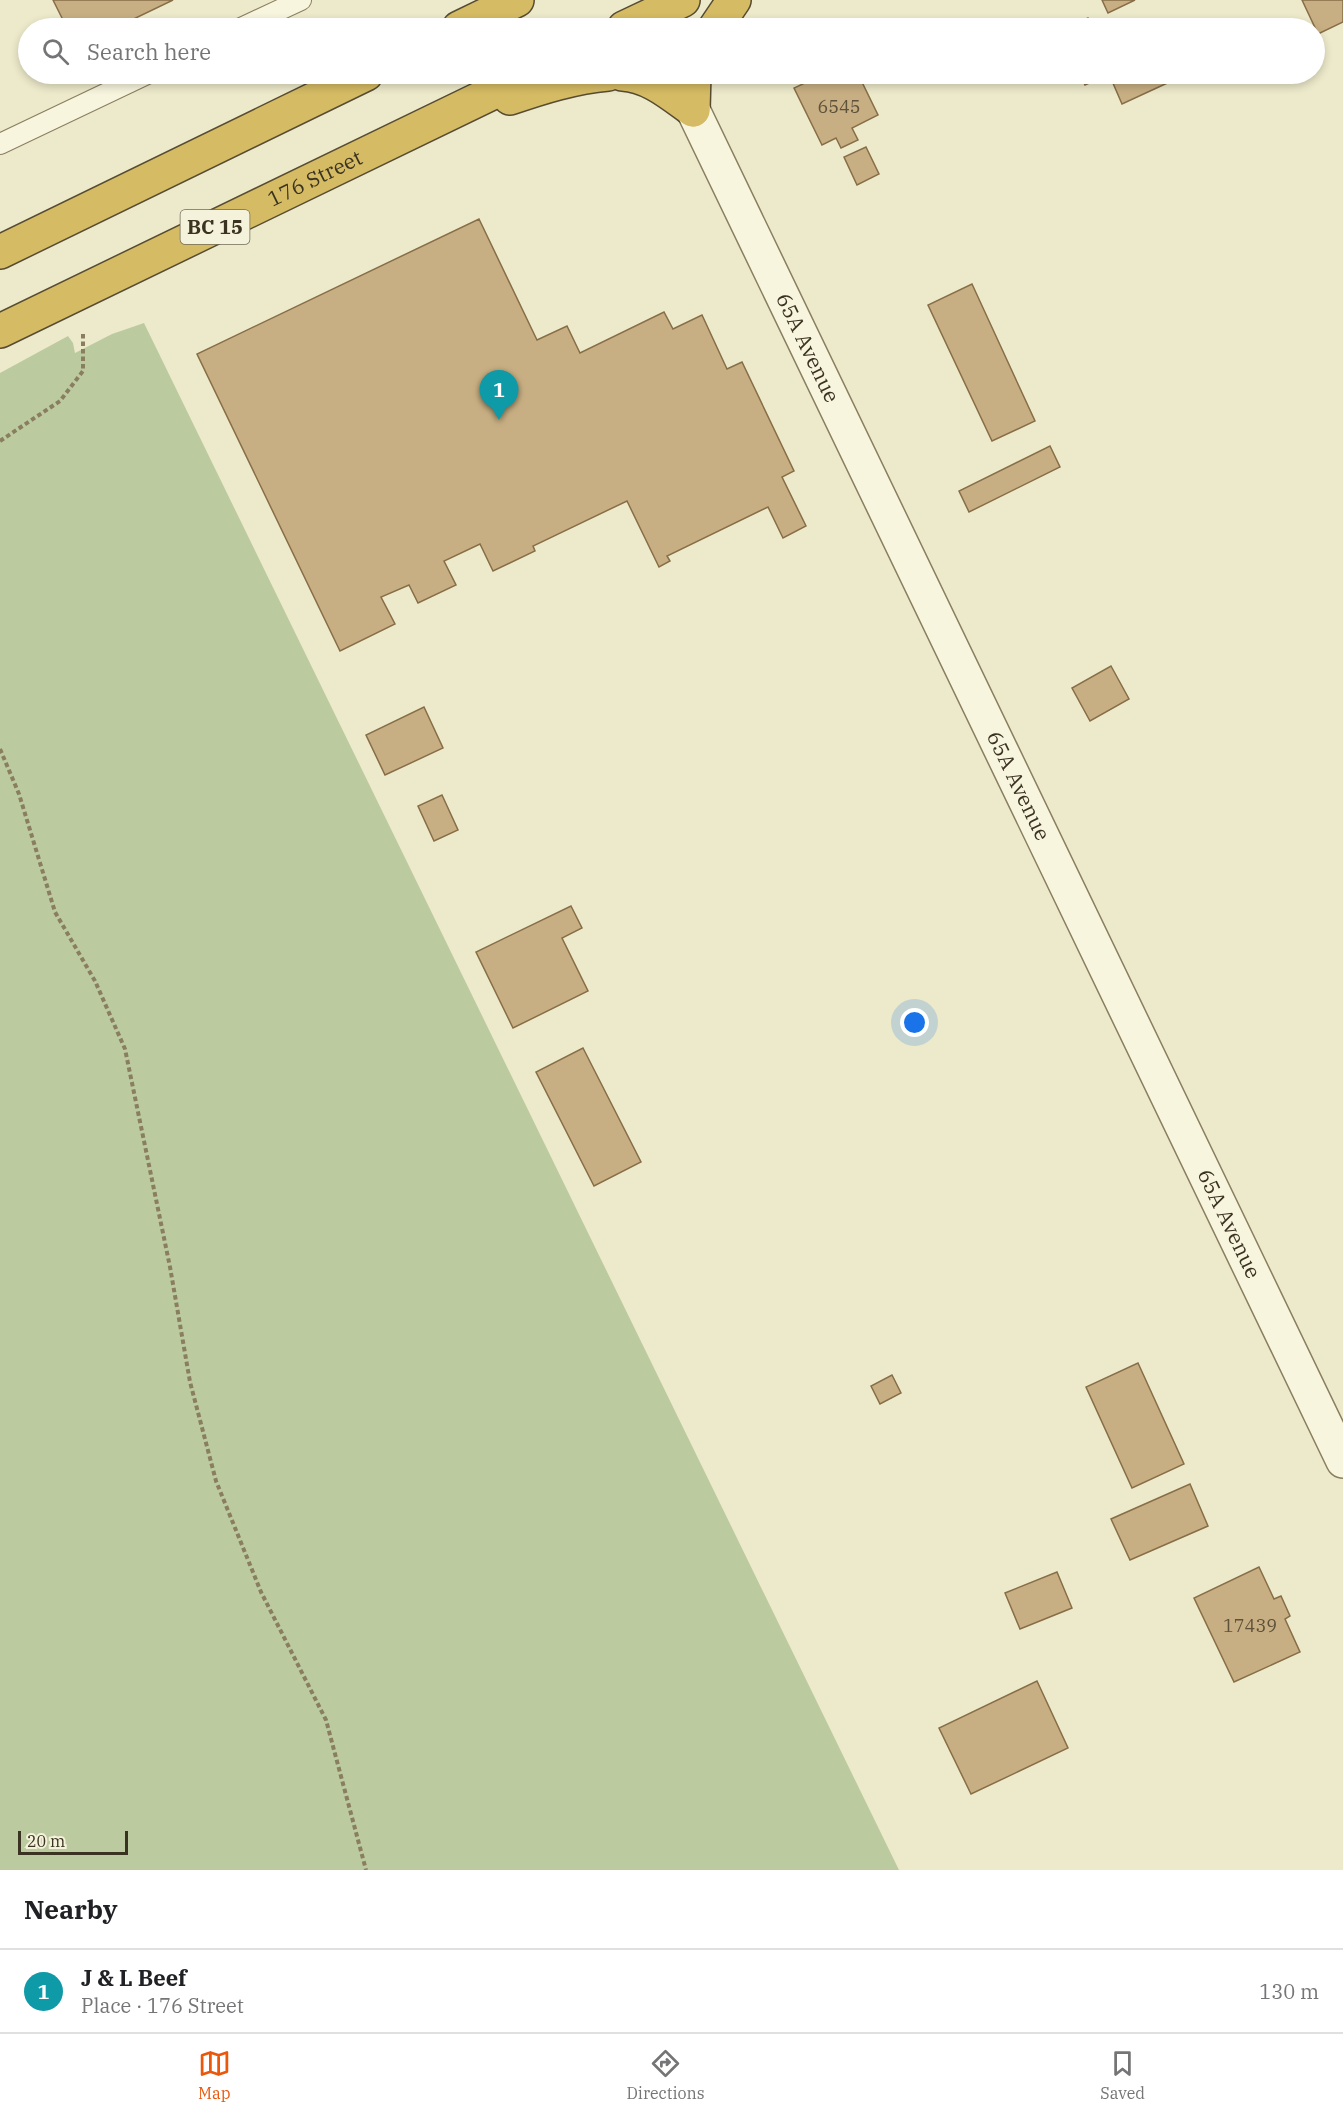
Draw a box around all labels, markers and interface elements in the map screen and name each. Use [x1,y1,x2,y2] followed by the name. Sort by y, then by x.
[18,18,1325,84] search box
[39,35,72,68] icon: search
[87,37,211,66] text: Search here
[817,95,861,118] house number: 6545
[263,143,366,212] street label: 176 Street
[180,210,250,244] road number: BC 15
[770,288,847,407] street label: 65A Avenue
[480,370,518,420] pin: 1
[981,726,1057,845] street label: 65A Avenue
[900,1008,929,1037] your location
[1192,1164,1268,1283] street label: 65A Avenue
[1223,1614,1277,1637] house number: 17439
[18,1828,128,1856] scale bar
[27,1831,65,1851] text: 20 m
[24,1892,118,1926] text: Nearby
[81,1963,187,1992] text: J & L Beef
[38,1978,50,2005] text: 1
[1259,1978,1319,2005] text: 130 m
[81,1992,244,2019] text: Place · 176 Street
[198,2047,231,2103] tab: Map
[627,2047,705,2103] tab: Directions
[1100,2047,1145,2103] tab: Saved

